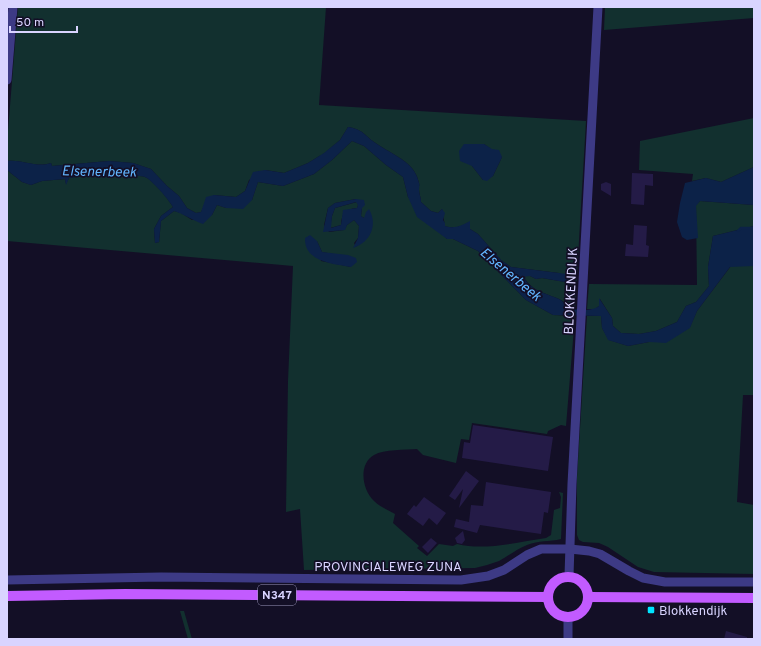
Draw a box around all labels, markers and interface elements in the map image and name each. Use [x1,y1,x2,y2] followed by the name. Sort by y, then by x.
[10,8,77,34] scale bar
[16,15,44,31] text: 50 m
[62,163,137,182] water label: Elsenerbeek
[476,245,545,306] water label: Elsenerbeek
[562,247,582,335] street label: BLOKKENDIJK
[314,560,462,576] street label: PROVINCIALEWEG ZUNA
[258,585,296,605] road number: N347
[659,604,728,620] place label: Blokkendijk
[646,605,656,615] marker: Blokkendijk

